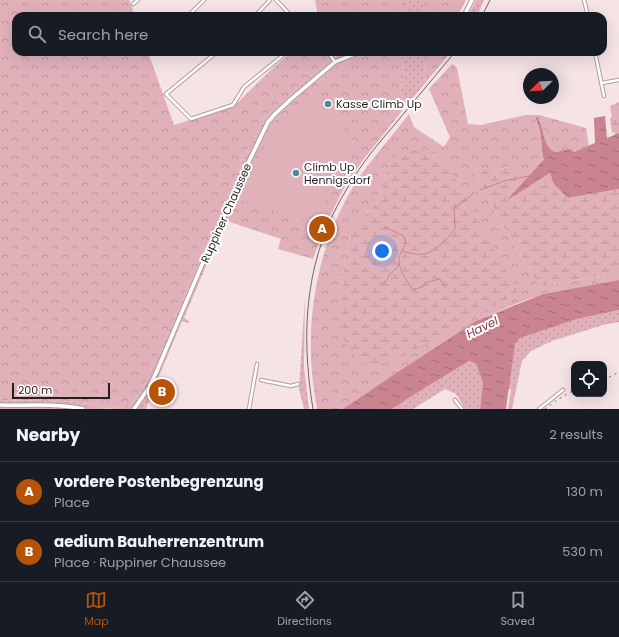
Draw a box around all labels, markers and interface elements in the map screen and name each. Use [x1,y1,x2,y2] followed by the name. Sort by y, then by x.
[12,12,607,56] search box
[26,23,48,45] icon: search
[58,24,148,45] text: Search here
[523,68,559,104] north arrow
[336,96,422,112] place label: Kasse Climb Up
[323,99,333,109] marker: Kasse Climb Up
[304,159,371,188] place label: Climb Up Hennigsdorf
[197,161,255,265] street label: Ruppiner Chaussee
[291,168,301,178] marker: Climb Up Hennigsdorf
[309,214,335,244] pin: A
[372,241,392,261] your location
[463,312,501,342] water label: Havel
[571,361,607,397] map controls
[571,361,607,397] button: locate
[149,377,175,407] pin: B
[12,381,110,400] scale bar
[18,382,52,398] text: 200 m
[16,423,80,447] text: Nearby
[549,425,603,444] text: 2 results
[54,471,264,492] text: vordere Postenbegrenzung
[24,482,34,501] text: A
[566,482,603,501] text: 130 m
[54,493,89,512] text: Place
[54,531,264,552] text: aedium Bauherrenzentrum
[25,542,33,561] text: B
[562,542,603,561] text: 530 m
[54,553,226,572] text: Place · Ruppiner Chaussee
[84,589,109,630] tab: Map
[277,589,332,630] tab: Directions
[500,589,535,630] tab: Saved

